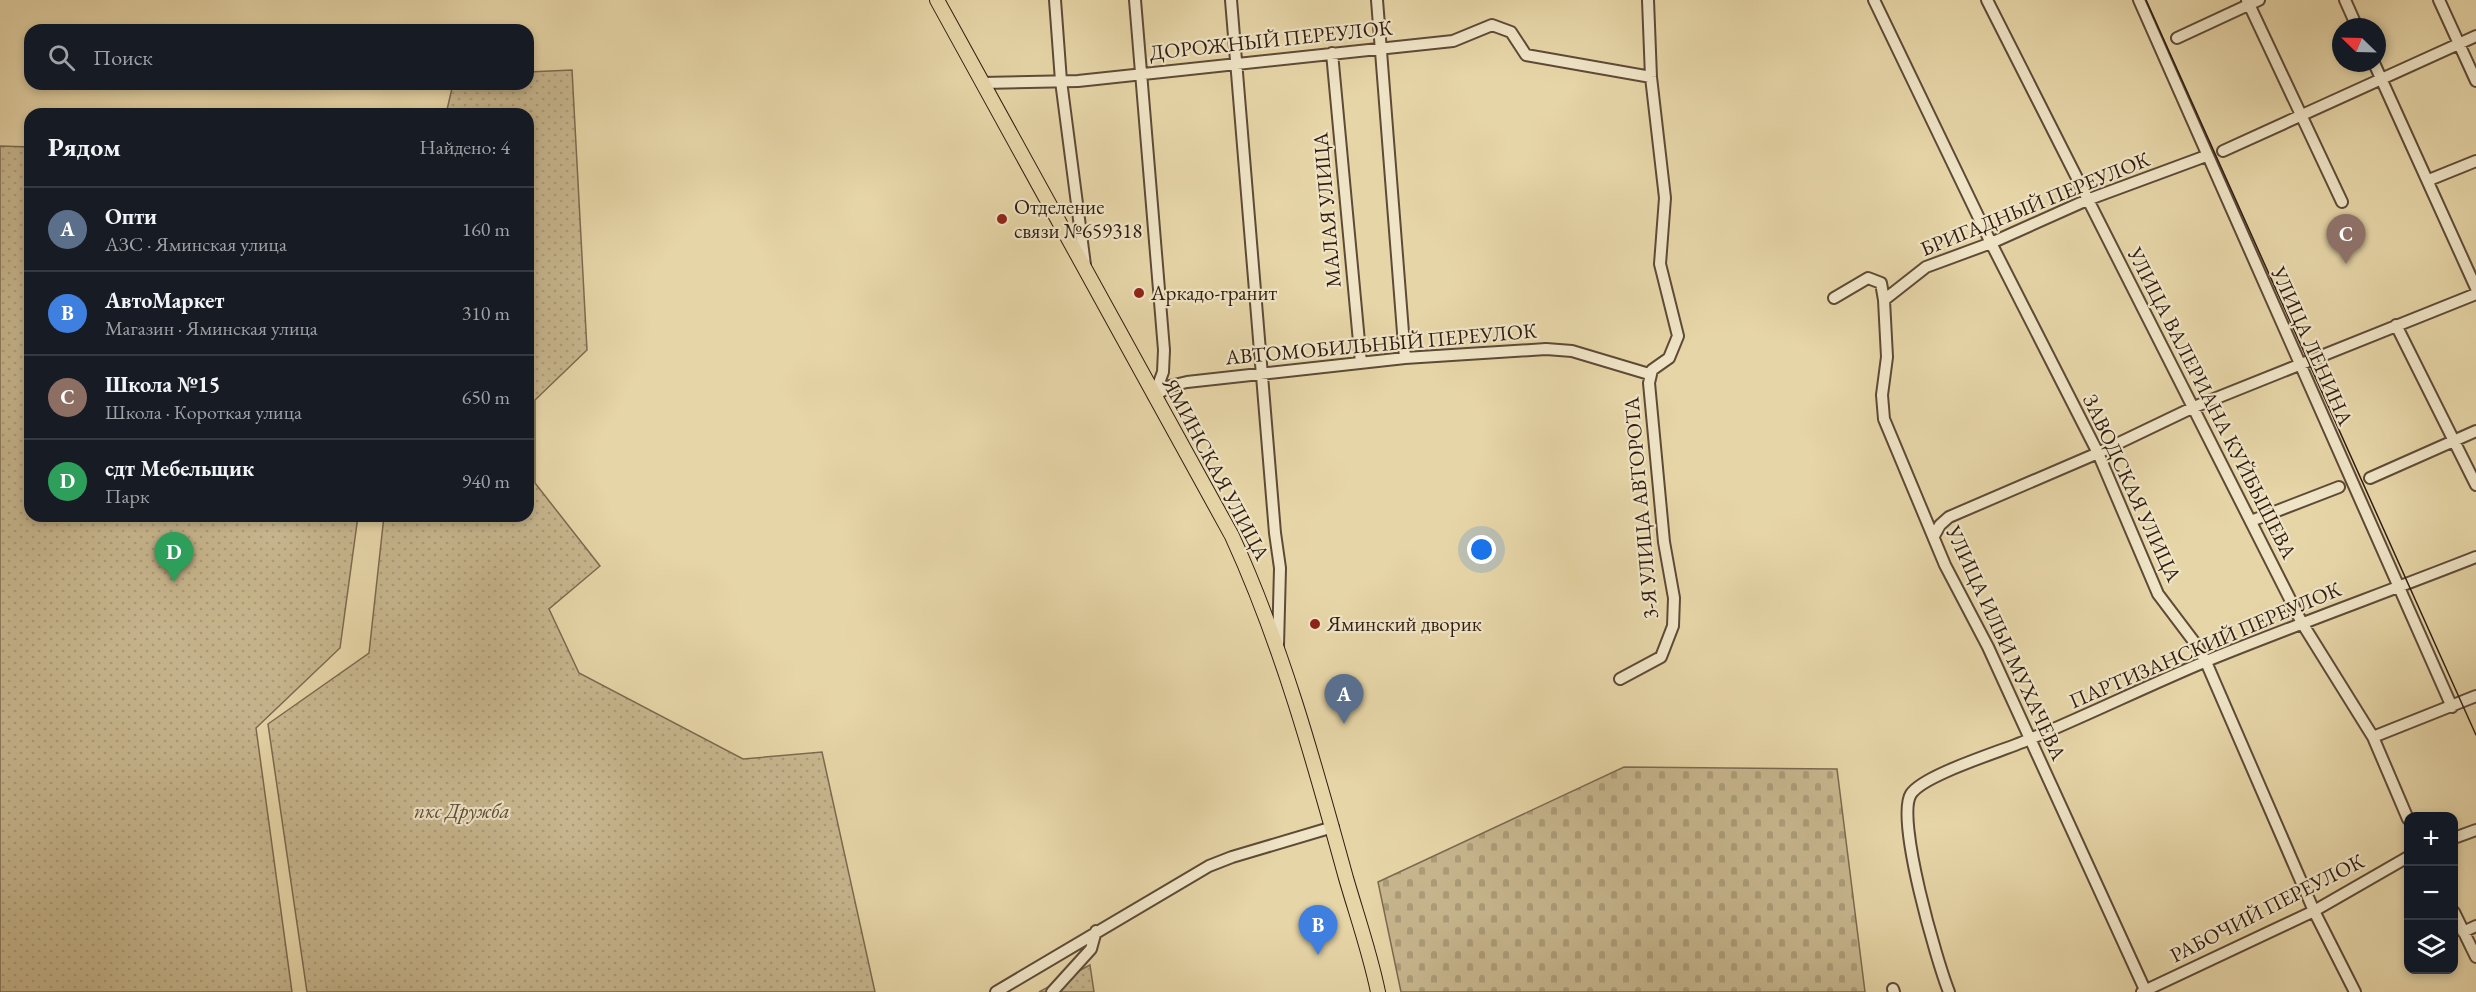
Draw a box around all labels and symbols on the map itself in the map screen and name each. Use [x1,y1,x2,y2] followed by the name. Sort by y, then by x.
[1148,13,1394,66] street label: ДОРОЖНЫЙ ПЕРЕУЛОК
[2332,18,2386,72] north arrow
[1306,131,1347,289] street label: МАЛАЯ УЛИЦА
[1916,145,2154,262] street label: БРИГАДНЫЙ ПЕРЕУЛОК
[1014,193,1142,244] place label: Отделение связи №659318
[995,212,1009,226] marker: Отделение связи №659318
[2326,214,2366,264] pin: C
[2121,241,2303,564] street label: УЛИЦА ВАЛЕРИАНА КУЙБЫШЕВА
[2265,261,2360,430] street label: УЛИЦА ЛЕНИНА
[1150,279,1278,306] place label: Аркадо-гранит
[1132,286,1146,300] marker: Аркадо-гранит
[1223,316,1538,371] street label: АВТОМОБИЛЬНЫЙ ПЕРЕУЛОК
[1156,372,1276,565] street label: ЯМИНСКАЯ УЛИЦА
[2077,390,2188,586] street label: ЗАВОДСКАЯ УЛИЦА
[1617,395,1664,620] street label: 3-Я УЛИЦА АВТОРОТА
[1940,520,2073,765] street label: УЛИЦА ИЛЬИ МУХАЧЕВА
[154,532,194,582] pin: D
[1467,535,1496,564] your location
[2065,575,2345,714] street label: ПАРТИЗАНСКИЙ ПЕРЕУЛОК
[1326,610,1482,637] place label: Яминский дворик
[1308,617,1322,631] marker: Яминский дворик
[1324,674,1364,724] pin: A
[414,797,510,824] park label: пкс Дружба
[2165,847,2369,968] street label: РАБОЧИЙ ПЕРЕУЛОК
[1298,906,1338,955] pin: B

